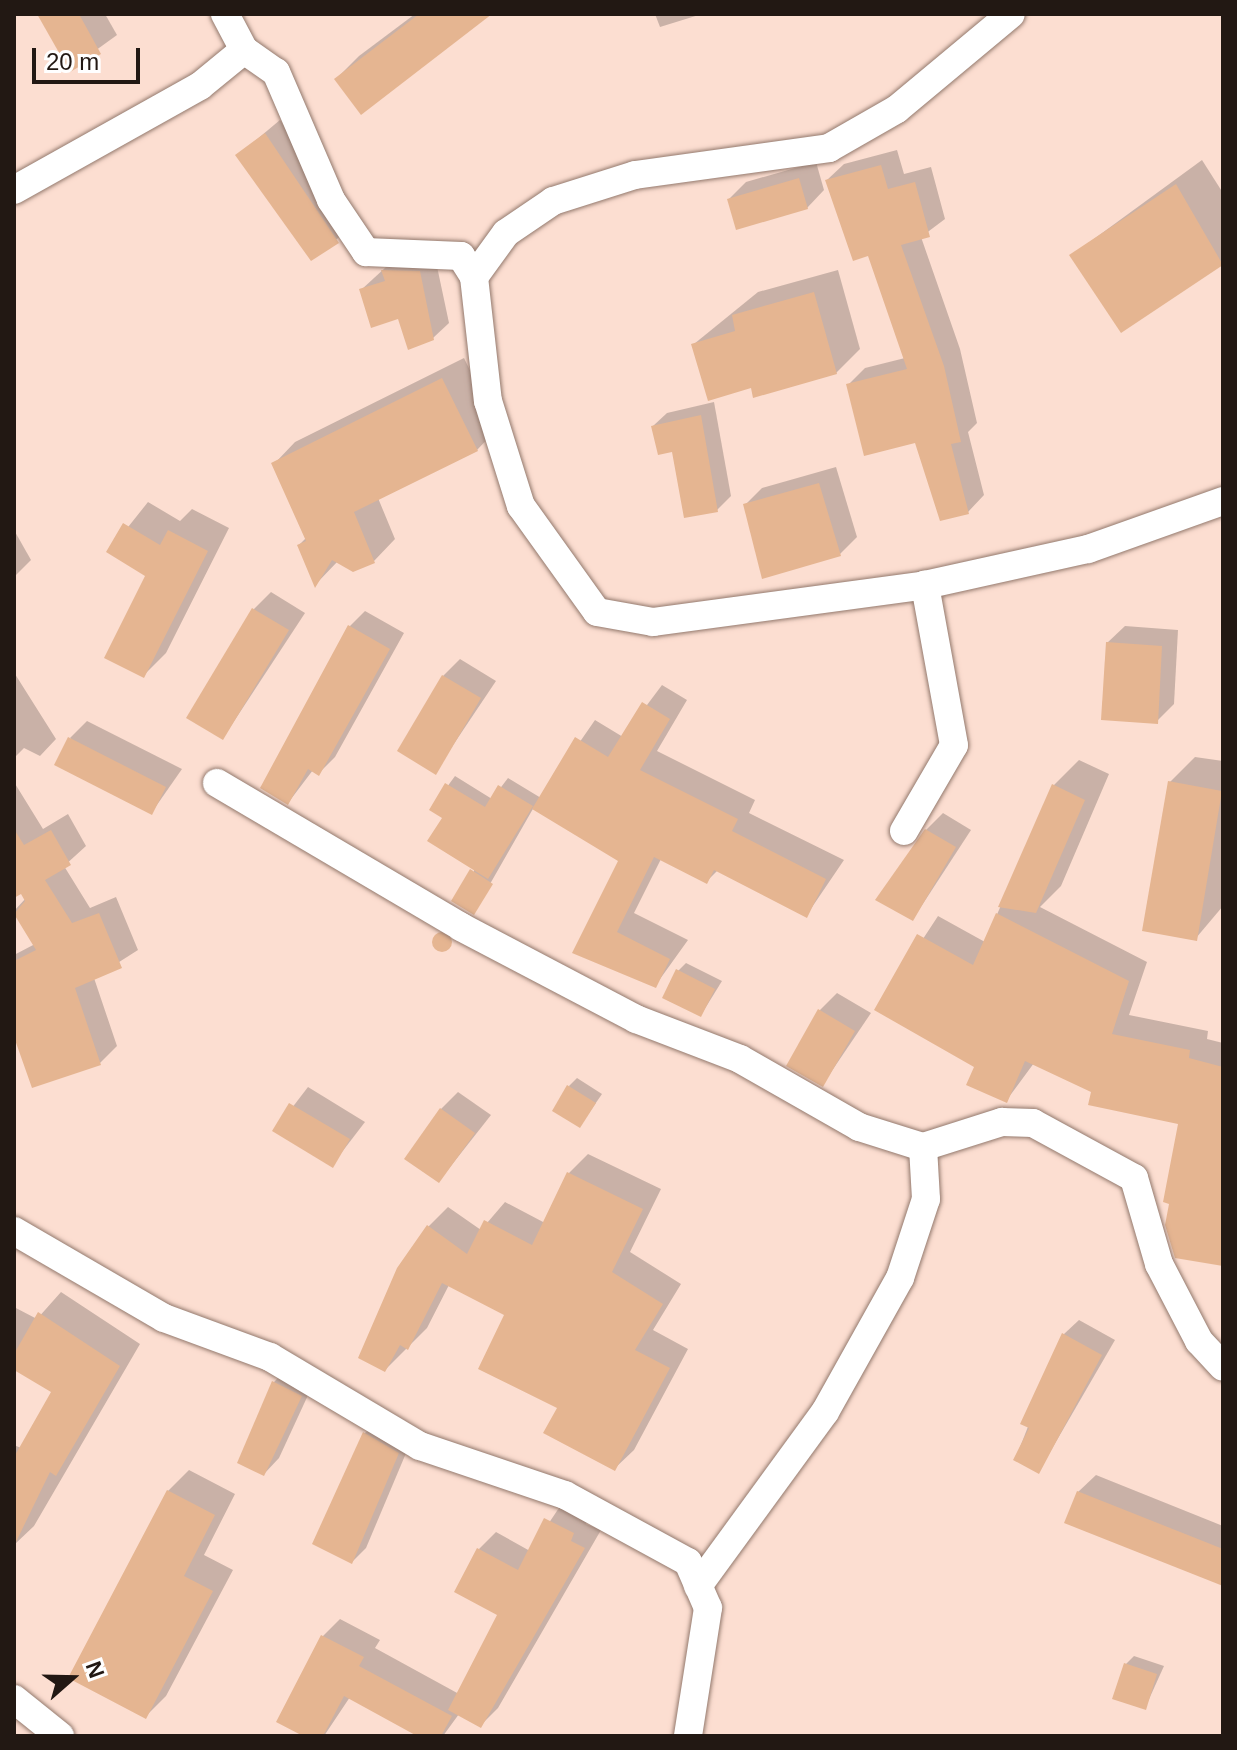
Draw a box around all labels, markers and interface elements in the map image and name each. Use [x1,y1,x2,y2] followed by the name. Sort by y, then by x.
[36,32,144,82] scale bar
[46,48,99,75] text: 20 m
[32,1638,112,1718] north arrow
[81,1658,109,1681] text: N

